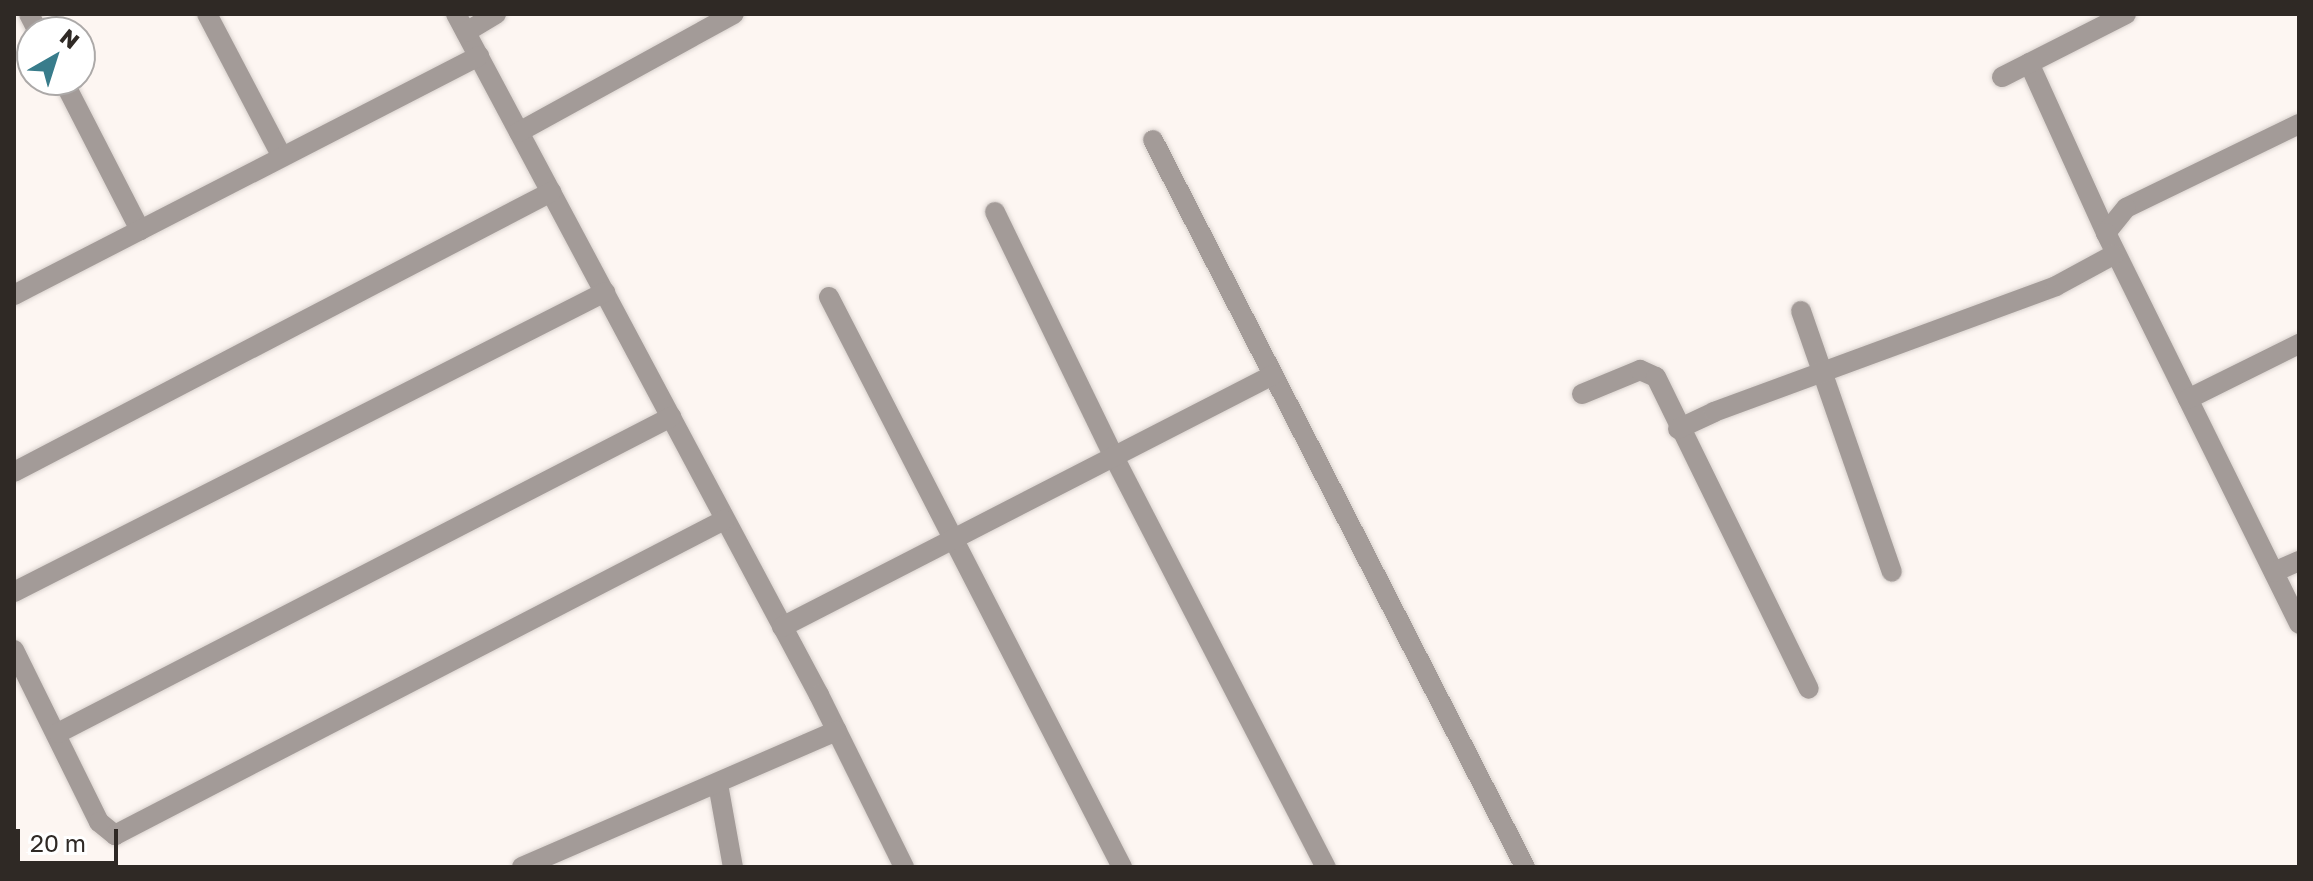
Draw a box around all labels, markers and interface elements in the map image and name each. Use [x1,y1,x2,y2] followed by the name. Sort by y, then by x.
[16,16,96,96] north arrow
[55,23,85,54] text: N
[20,813,122,863] scale bar
[30,828,86,857] text: 20 m

